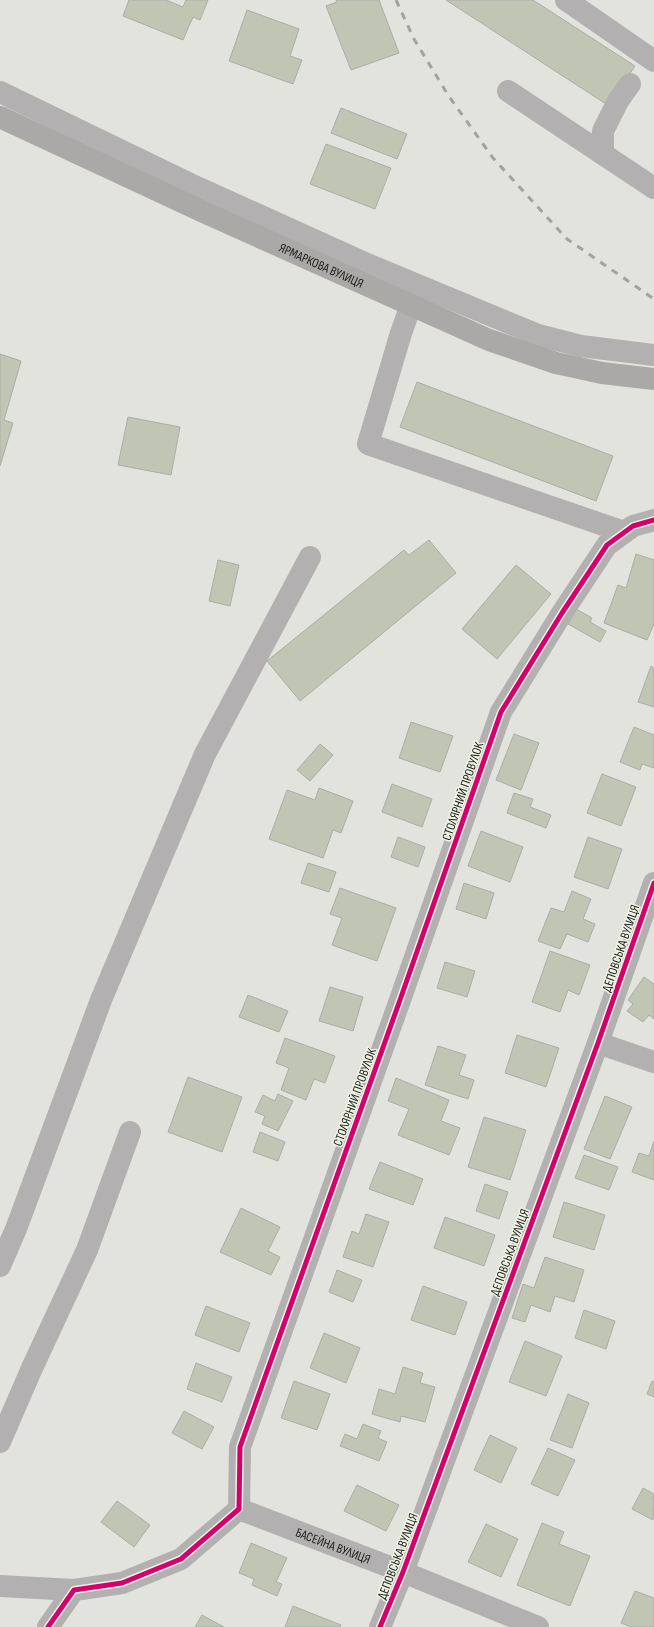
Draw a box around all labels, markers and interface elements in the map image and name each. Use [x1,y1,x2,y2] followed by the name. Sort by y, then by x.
[276,240,366,292] street label: ЯРМАРКОВА ВУЛИЦЯ
[439,740,487,843] street label: СТОЛЯРНИЙ ПРОВУЛОК
[599,903,643,994] street label: ДЕПОВСЬКА ВУЛИЦЯ
[330,1046,380,1148] street label: СТОЛЯРНИЙ ПРОВУЛОК
[487,1207,533,1298] street label: ДЕПОВСЬКА ВУЛИЦЯ
[374,1511,422,1602] street label: ДЕПОВСЬКА ВУЛИЦЯ
[293,1525,373,1568] street label: БАСЕЙНА ВУЛИЦЯ

